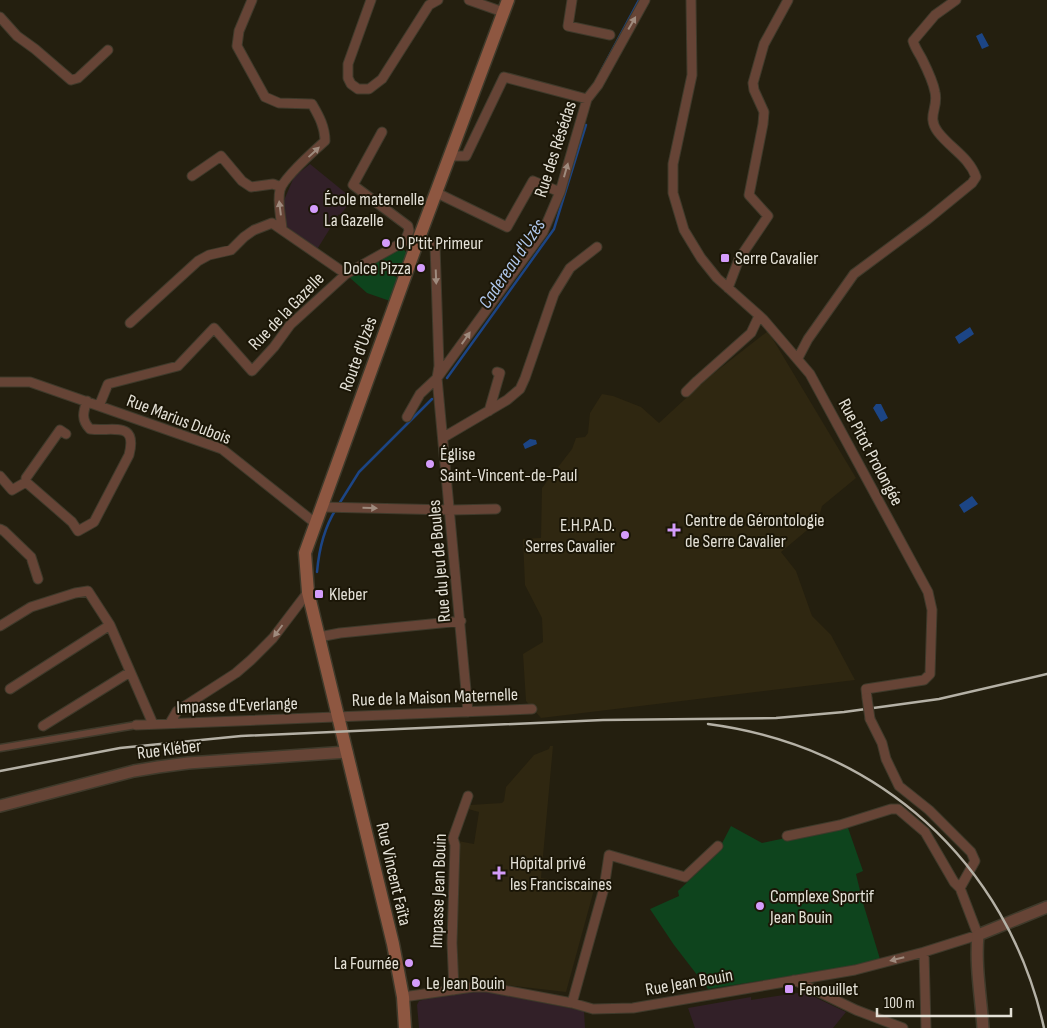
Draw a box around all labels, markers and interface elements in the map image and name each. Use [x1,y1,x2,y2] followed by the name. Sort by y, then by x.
[628,16,637,30] one-way arrow
[530,98,581,200] street label: Rue des Résédas
[307,146,319,158] one-way arrow
[563,162,571,177] one-way arrow
[324,189,424,231] place label: École maternelle La Gazelle
[276,200,284,216] one-way arrow
[308,203,320,215] marker: École maternelle La Gazelle
[474,214,551,313] water label: Cadereau d'Uzès
[396,233,483,254] place label: O P'tit Primeur
[380,237,392,249] marker: O P'tit Primeur
[735,248,818,269] place label: Serre Cavalier
[719,252,731,264] marker: Serre Cavalier
[343,258,411,279] place label: Dolce Pizza
[415,262,427,274] marker: Dolce Pizza
[244,268,329,355] street label: Rue de la Gazelle
[432,269,440,285] one-way arrow
[335,314,382,394] street label: Route d'Uzès
[461,331,471,345] one-way arrow
[124,390,234,449] street label: Rue Marius Dubois
[834,395,908,509] street label: Rue Pitot Prolongée
[440,444,577,486] place label: Église Saint-Vincent-de-Paul
[424,458,436,470] marker: Église Saint-Vincent-de-Paul
[424,499,455,623] street label: Rue du Jeu de Boules
[362,504,378,512] one-way arrow
[685,510,824,552] place label: Centre de Gérontologie de Serre Cavalier
[525,515,615,557] place label: E.H.P.A.D. Serres Cavalier
[667,523,681,537] marker: Centre de Gérontologie de Serre Cavalier
[619,529,631,541] marker: E.H.P.A.D. Serres Cavalier
[329,584,368,605] place label: Kleber
[313,588,325,600] marker: Kleber
[273,624,283,638] one-way arrow
[351,684,519,711] street label: Rue de la Maison Maternelle
[176,693,298,718] street label: Impasse d'Everlange
[136,735,202,764] street label: Rue Kléber
[371,821,416,928] street label: Rue Vincent Faïta
[426,833,451,949] street label: Impasse Jean Bouin
[510,853,612,895] place label: Hôpital privé les Franciscaines
[492,866,506,880] marker: Hôpital privé les Franciscaines
[769,886,875,928] place label: Complexe Sportif Jean Bouin
[754,900,766,912] marker: Complexe Sportif Jean Bouin
[334,953,399,974] place label: La Fournée
[890,955,905,963] one-way arrow
[403,957,415,969] marker: La Fournée
[644,964,734,1001] street label: Rue Jean Bouin
[426,973,505,994] place label: Le Jean Bouin
[410,977,422,989] marker: Le Jean Bouin
[799,979,859,1000] place label: Fenouillet
[783,983,795,995] marker: Fenouillet
[877,986,1011,1018] scale bar
[884,994,915,1013] text: 100 m

